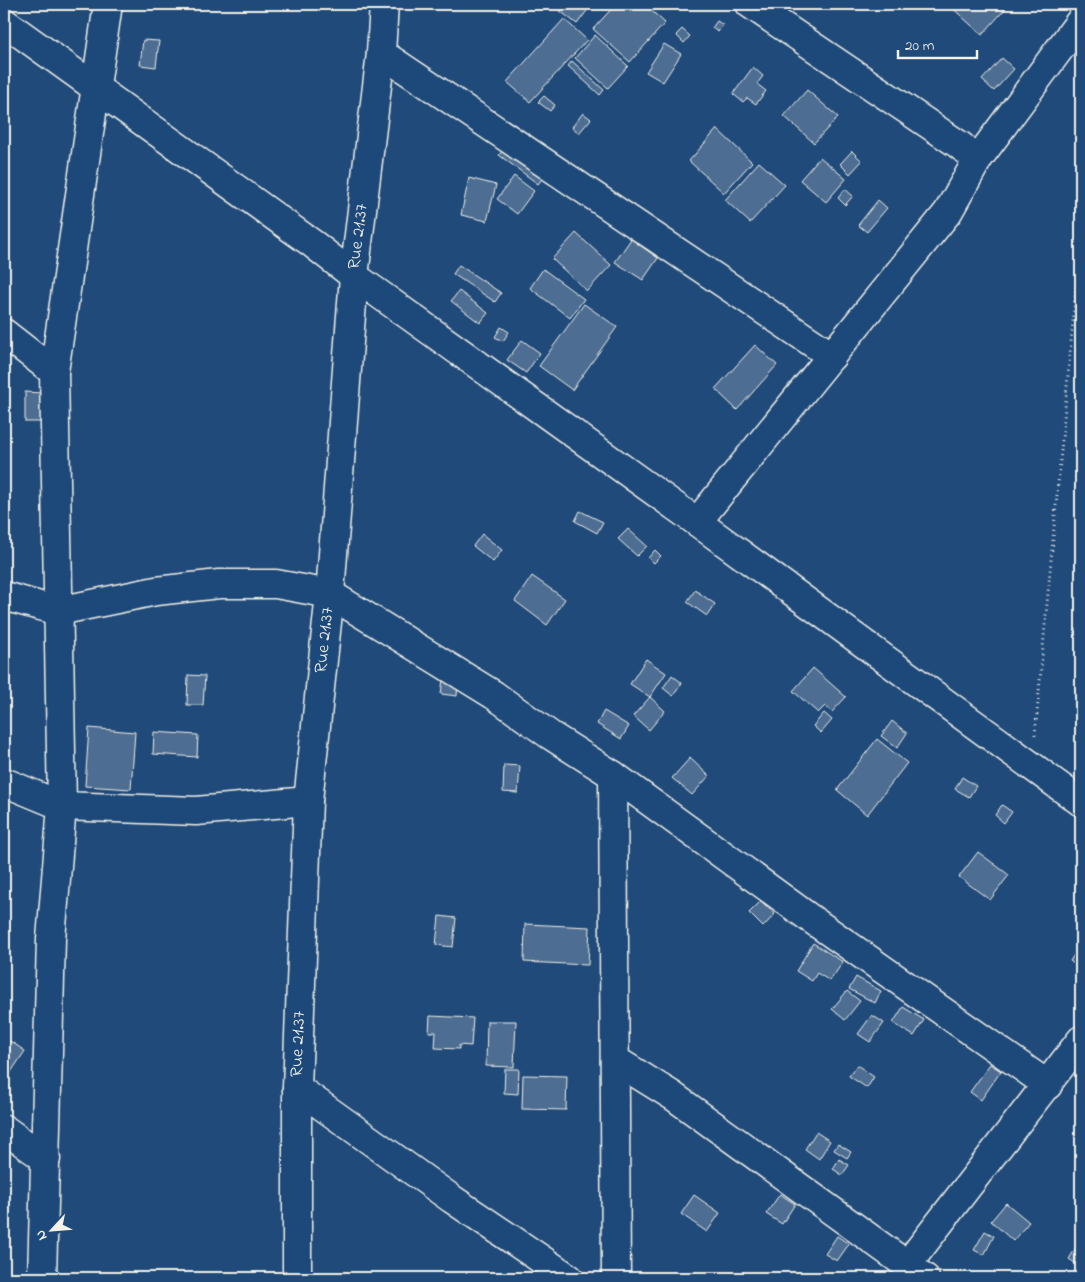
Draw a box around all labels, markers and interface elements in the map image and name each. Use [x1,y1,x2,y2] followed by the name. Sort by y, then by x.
[898,28,976,60] scale bar
[905,35,935,57] text: 20 m
[342,202,376,271] street label: Rue 21.37
[309,605,342,674] street label: Rue 21.37
[284,1010,313,1078] street label: Rue 21.37
[28,1204,78,1254] north arrow
[30,1226,53,1244] text: N

